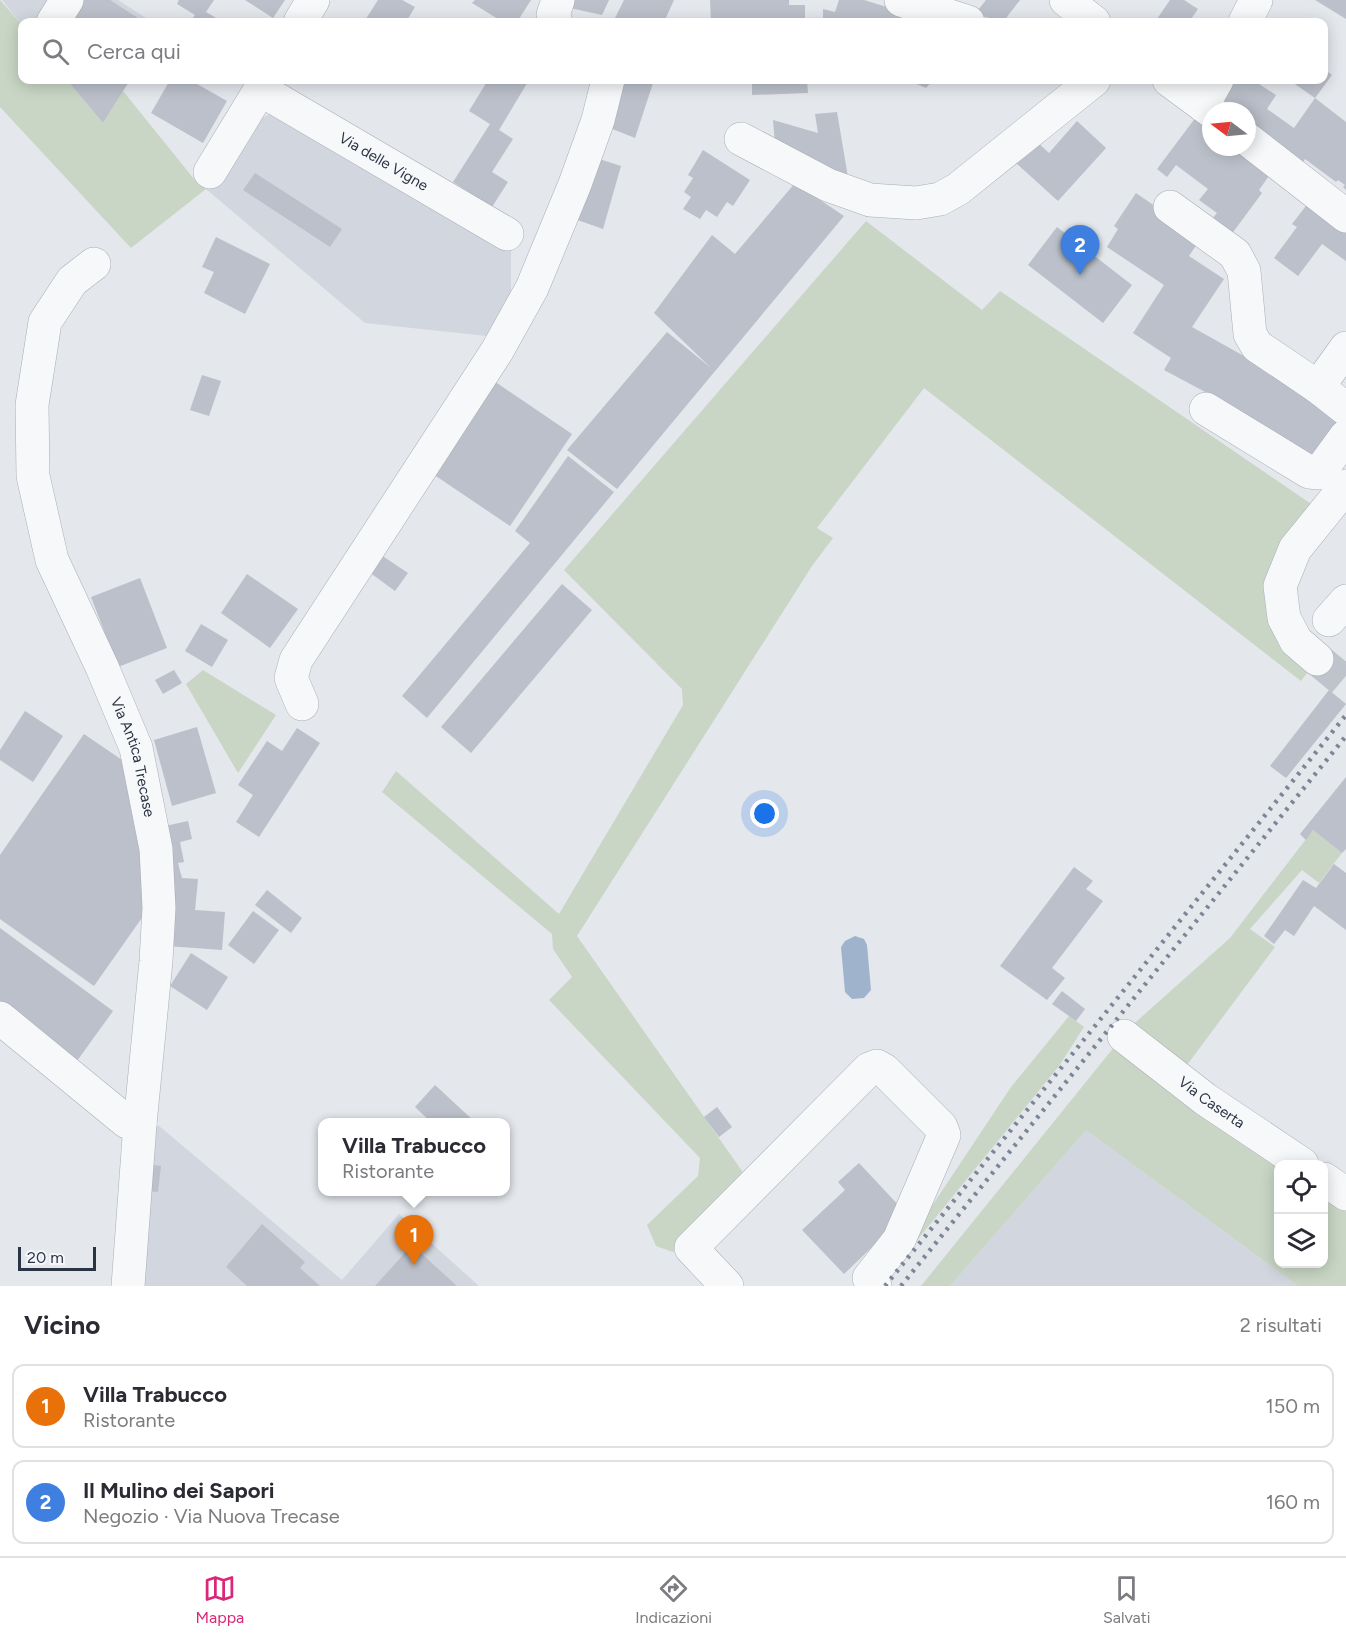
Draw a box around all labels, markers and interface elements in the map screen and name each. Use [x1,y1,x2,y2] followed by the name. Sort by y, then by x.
[18,18,1328,84] search box
[39,35,72,68] icon: search
[87,38,181,65] text: Cerca qui
[1202,102,1256,156] north arrow
[336,129,431,195] street label: Via delle Vigne
[1060,226,1100,275] pin: 2
[107,695,158,819] street label: Via Antica Trecase
[750,799,779,828] your location
[1175,1073,1248,1132] street label: Via Caserta
[318,1118,510,1196] popup
[342,1132,486,1159] text: Villa Trabucco
[342,1159,434,1183] text: Ristorante
[1274,1160,1328,1268] map controls
[1274,1160,1328,1214] button: locate
[1274,1214,1328,1268] button: layers
[394,1216,434,1265] pin: 1
[18,1244,96,1272] scale bar
[27,1248,64,1267] text: 20 m
[24,1309,100,1341] text: Vicino
[1240,1313,1322,1337] text: 2 risultati
[83,1381,227,1408] text: Villa Trabucco
[41,1394,50,1418] text: 1
[1265,1394,1320,1418] text: 150 m
[83,1408,175,1432] text: Ristorante
[83,1477,275,1504] text: Il Mulino dei Sapori
[40,1490,51,1514] text: 2
[1266,1490,1320,1514] text: 160 m
[83,1504,340,1528] text: Negozio · Via Nuova Trecase
[196,1572,244,1627] tab: Mappa
[635,1572,712,1627] tab: Indicazioni
[1103,1572,1151,1627] tab: Salvati

